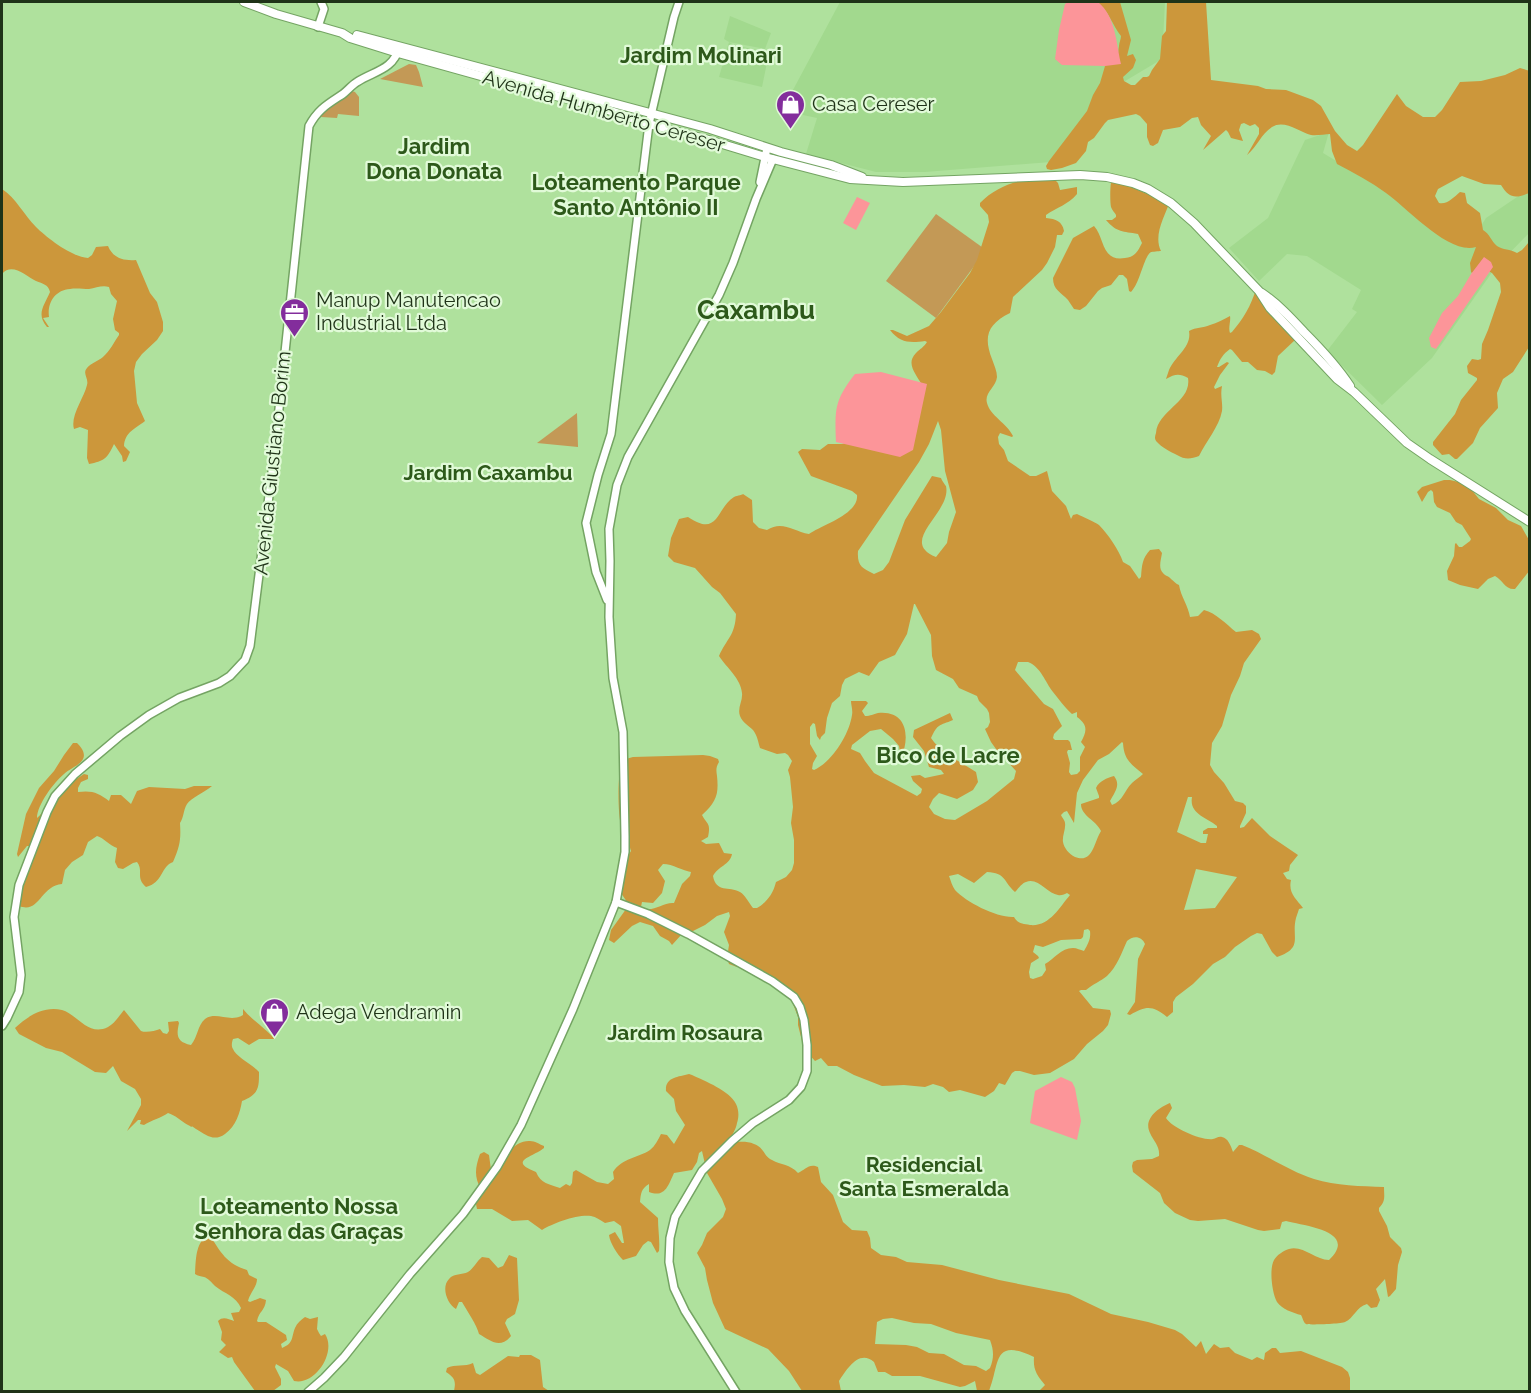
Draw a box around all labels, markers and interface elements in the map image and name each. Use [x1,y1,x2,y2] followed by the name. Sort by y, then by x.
[620,42,782,68] district label: Jardim Molinari
[480,65,728,157] street label: Avenida Humberto Cereser
[775,88,807,130] shop icon: Casa Cereser
[812,92,935,116] place label: Casa Cereser
[366,133,502,184] district label: Jardim Dona Donata
[531,169,741,220] district label: Loteamento Parque Santo Antônio II
[316,288,501,335] place label: Manup Manutencao Industrial Ltda
[697,295,815,325] district label: Caxambu
[279,296,311,338] office icon: Manup Manutencao Industrial Ltda
[248,350,296,576] street label: Avenida Giustiano Borim
[403,460,573,485] district label: Jardim Caxambu
[876,742,1020,768] district label: Bico de Lacre
[259,996,291,1038] shop icon: Adega Vendramin
[296,1000,461,1024] place label: Adega Vendramin
[607,1020,763,1045] district label: Jardim Rosaura
[839,1152,1009,1201] district label: Residencial Santa Esmeralda
[195,1193,404,1244] district label: Loteamento Nossa Senhora das Graças

